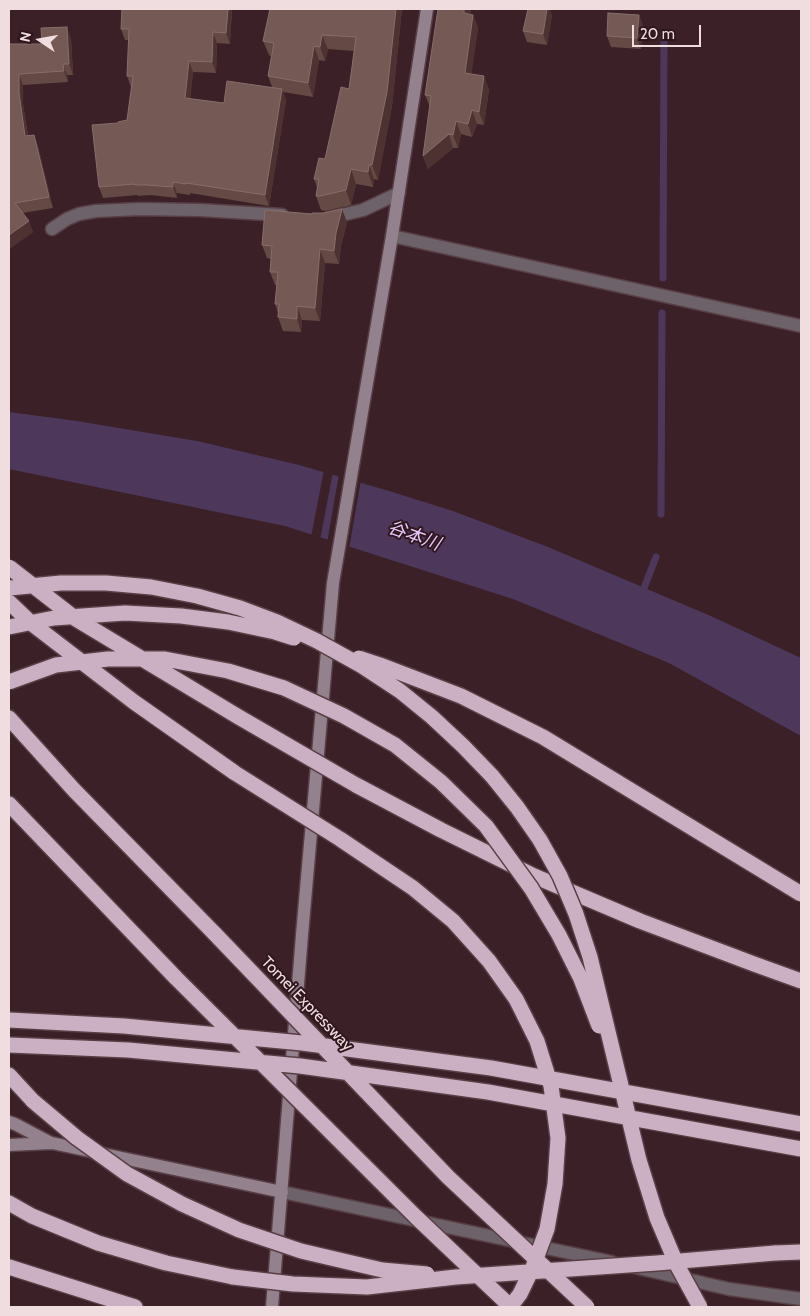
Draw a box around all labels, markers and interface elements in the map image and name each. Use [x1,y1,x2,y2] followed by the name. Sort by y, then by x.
[15,15,65,65] north arrow
[635,15,704,47] scale bar
[640,25,675,43] text: 20 m
[15,30,35,44] text: N
[385,517,443,555] water label: 谷本川
[257,953,357,1055] street label: Tomei Expressway

